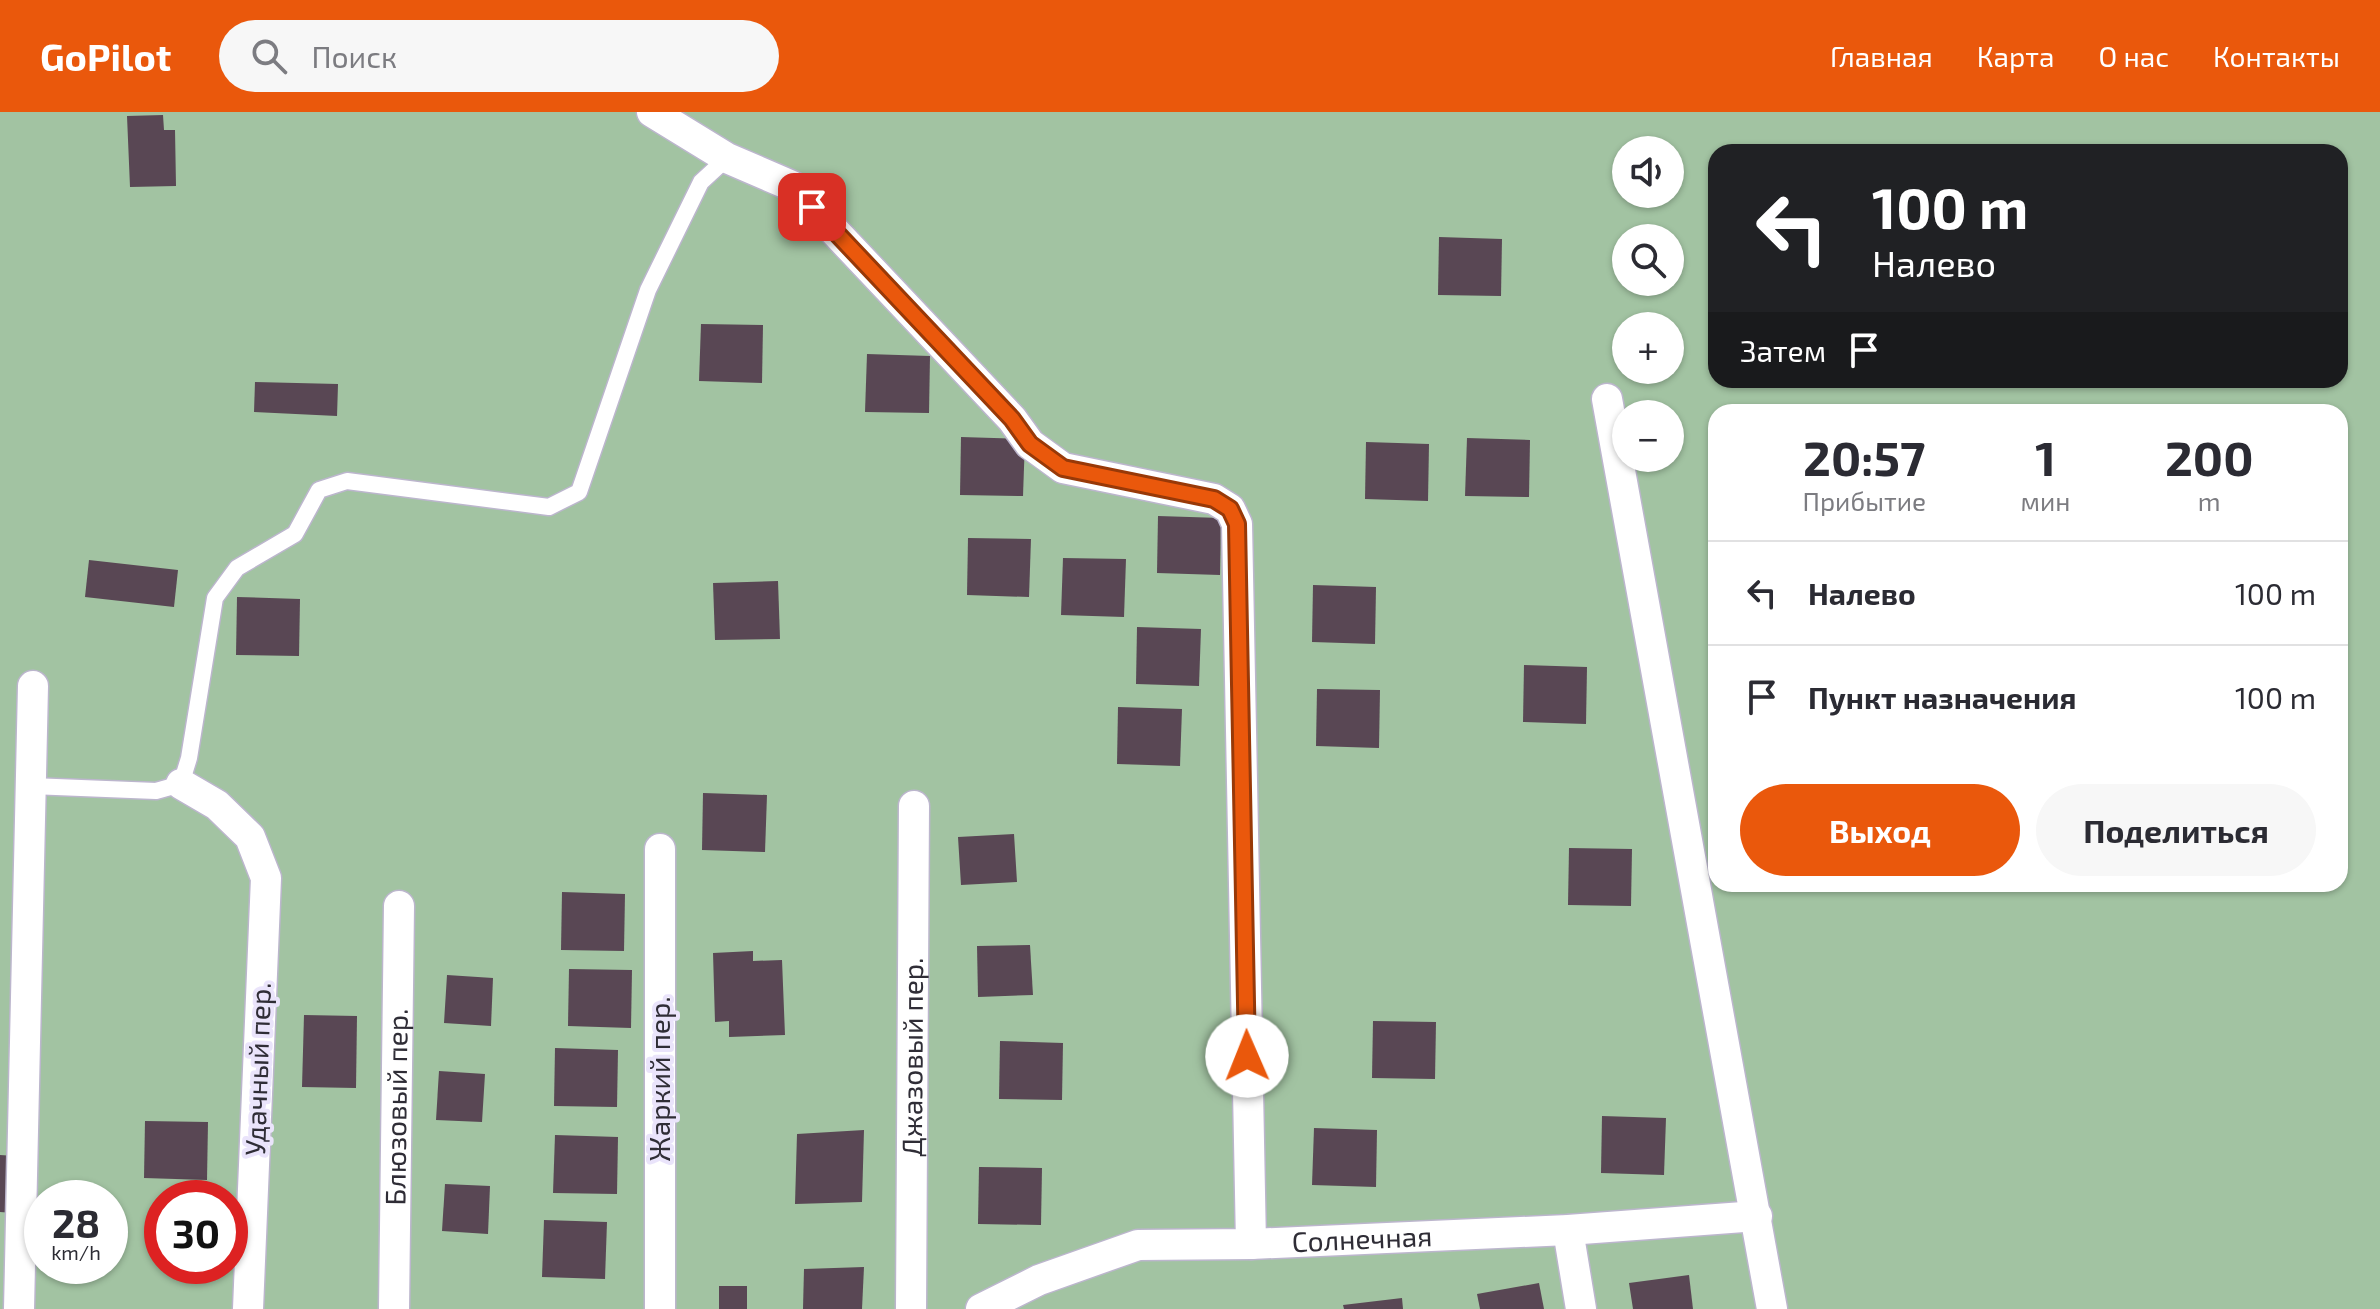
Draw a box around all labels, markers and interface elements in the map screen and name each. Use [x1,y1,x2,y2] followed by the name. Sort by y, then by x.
[219,20,779,92] search box
[40,33,171,79] text: GoPilot
[247,34,291,78] icon: search
[311,38,397,74] text: Поиск
[1830,39,1933,73] text: Главная
[1977,39,2055,73] text: Карта
[2099,39,2169,73] text: О нас
[2213,39,2340,73] text: Контакты
[1612,136,1684,472] map controls
[1612,136,1684,208] button: sound
[778,173,846,241] pin
[1872,173,2028,240] text: 100 m
[1740,176,1844,280] icon: left
[790,185,834,229] icon: arrive
[1612,224,1684,296] button: search
[1872,241,1996,284] text: Налево
[1612,312,1684,384] button: +
[1842,328,1886,372] icon: arrive
[1740,332,1826,368] text: Затем
[1612,400,1684,472] button: −
[1803,428,1925,486] text: 20:57
[2035,428,2056,486] text: 1
[2165,428,2253,486] text: 200
[1803,485,1926,516] text: Прибытие
[2021,485,2070,516] text: мин
[2198,485,2221,516] text: m
[1740,571,1784,615] icon: left
[1808,575,1916,611] text: Налево
[2235,575,2316,611] text: 100 m
[1740,675,1784,719] icon: arrive
[1808,679,2076,715] text: Пункт назначения
[2235,679,2316,715] text: 100 m
[1740,784,2020,876] button: Выход
[2036,784,2316,876] button: Поделиться
[894,957,929,1157] street label: Джазовый пер.
[237,982,277,1156] street label: Удачный пер.
[642,996,676,1162] street label: Жаркий пер.
[377,1008,414,1206] street label: Блюзовый пер.
[1205,1014,1289,1098] position arrow
[144,1180,248,1284] speed limit sign: 30
[52,1198,100,1246] text: 28
[1291,1218,1433,1258] street label: Солнечная
[51,1240,101,1264] text: km/h

